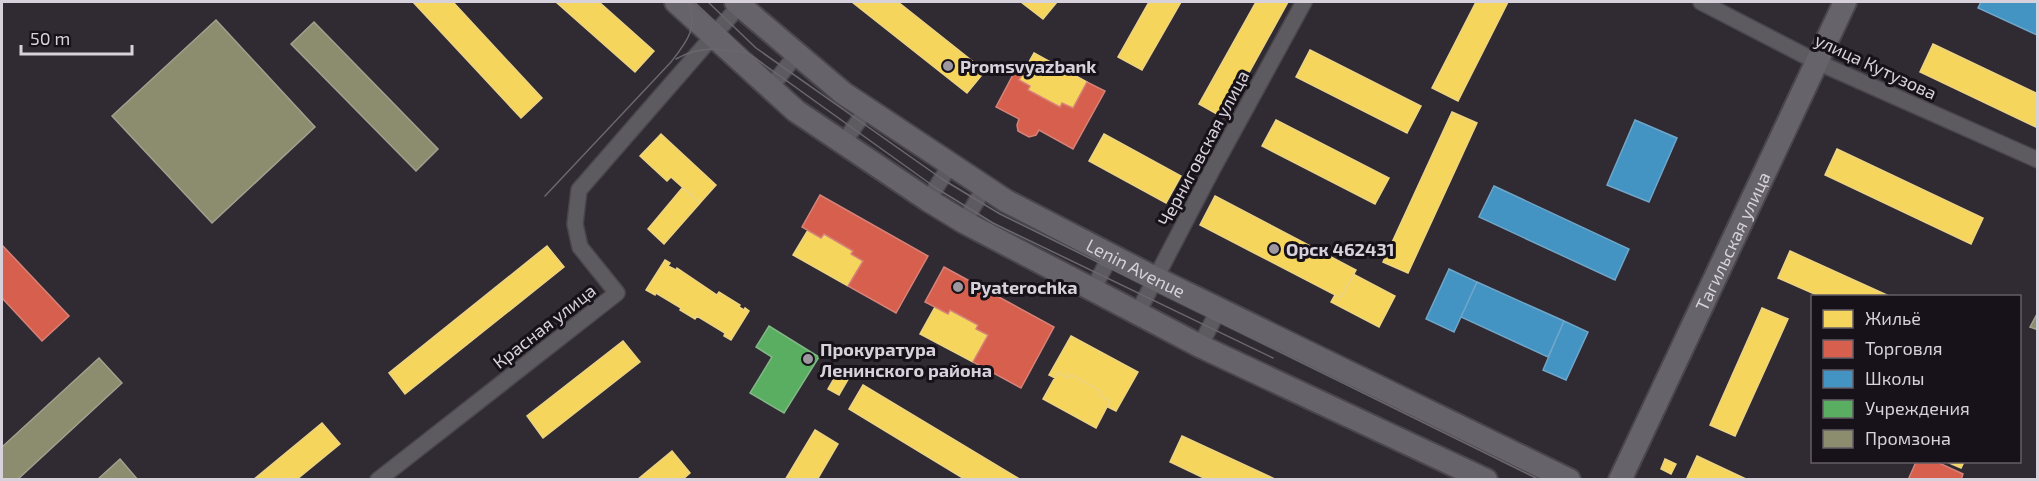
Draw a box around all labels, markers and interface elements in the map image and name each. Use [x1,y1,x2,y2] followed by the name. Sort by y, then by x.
[21,18,132,56] scale bar
[30,27,70,49] text: 50 m
[1812,28,1940,104] street label: улица Кутузова
[960,55,1096,77] place label: Promsvyazbank
[941,59,955,73] marker: Promsvyazbank
[1153,66,1253,230] street label: Черниговская улица
[1690,168,1775,314] street label: Тагильская улица
[1083,233,1189,302] street label: Lenin Avenue
[1286,238,1394,260] place label: Орск 462431
[1267,242,1281,256] marker: Орск 462431
[970,276,1078,298] place label: Pyaterochka
[488,279,600,373] street label: Красная улица
[951,280,965,294] marker: Pyaterochka
[1811,295,2021,463] legend
[1865,307,1921,329] text: Жильё
[1865,337,1943,359] text: Торговля
[820,338,992,381] place label: Прокуратура Ленинского района
[801,352,815,366] marker: Прокуратура Ленинского района
[1865,367,1925,389] text: Школы
[1865,397,1970,419] text: Учреждения
[1865,427,1951,449] text: Промзона

